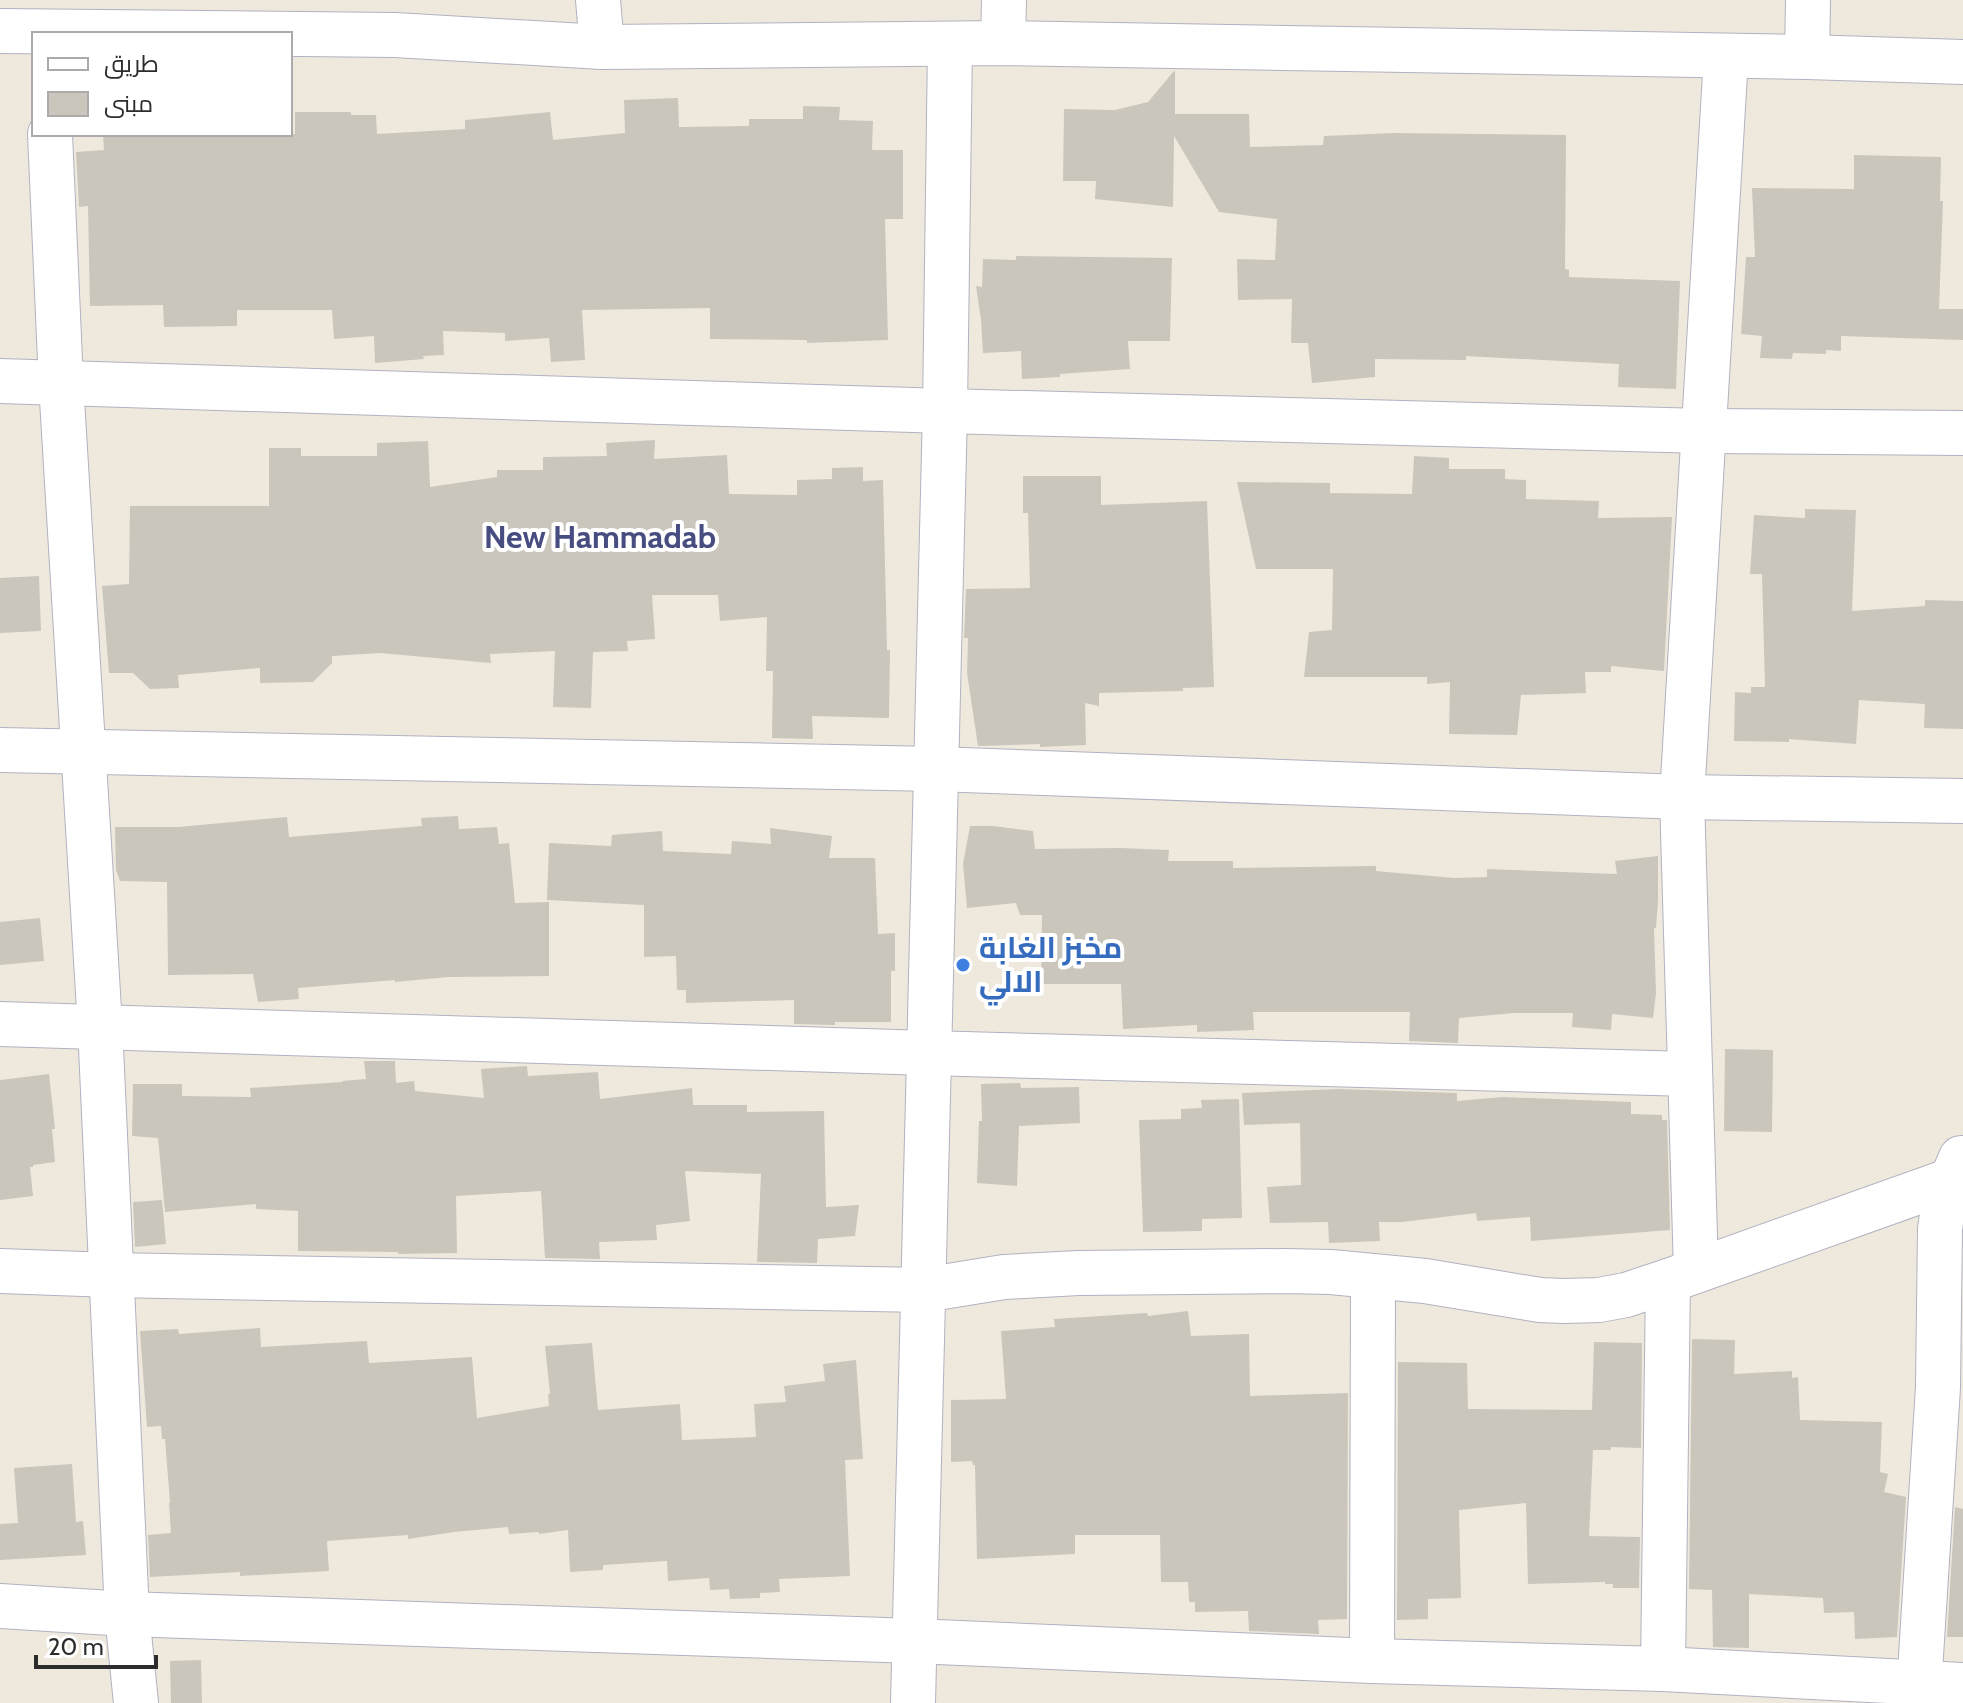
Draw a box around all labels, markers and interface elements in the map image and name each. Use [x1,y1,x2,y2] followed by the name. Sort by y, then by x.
[32,32,292,136] legend
[104,49,159,79] text: طريق
[104,89,153,118] text: مبنى
[484,517,716,556] district label: New Hammadab
[979,929,1122,1006] place label: مخبز الغابة الالي
[954,956,972,974] marker: مخبز الغابة الالي
[36,1619,156,1669] scale bar
[48,1632,104,1661] text: 20 m

